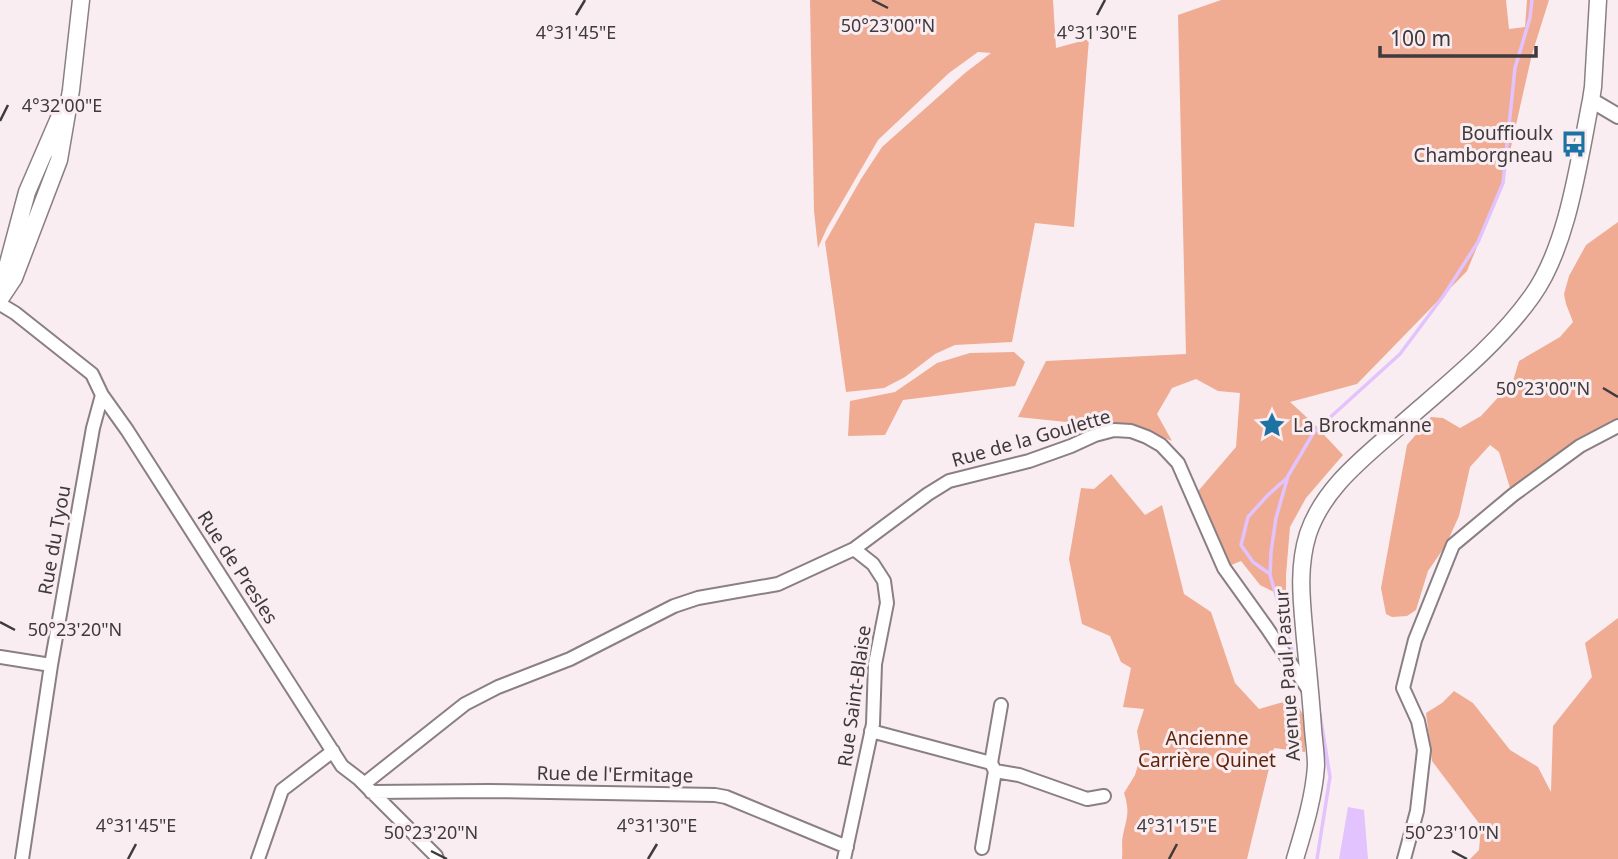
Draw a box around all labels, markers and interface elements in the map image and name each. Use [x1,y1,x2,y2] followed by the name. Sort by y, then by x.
[841,13,935,37] text: 50°23'00"N
[1380,14,1536,58] scale bar
[536,20,616,44] text: 4°31'45"E
[1057,20,1137,44] text: 4°31'30"E
[1390,24,1451,52] text: 100 m
[22,93,102,117] text: 4°32'00"E
[1413,120,1553,168] place label: Bouffioulx Chamborgneau
[1559,129,1589,159] bus stop icon: Bouffioulx Chamborgneau
[1496,376,1590,400] text: 50°23'00"N
[949,403,1113,473] street label: Rue de la Goulette
[1257,410,1287,440] place icon: La Brockmanne
[1293,412,1432,438] place label: La Brockmanne
[32,483,76,597] street label: Rue du Tyou
[192,505,284,629] street label: Rue de Presles
[1268,588,1306,762] street label: Avenue Paul Pastur
[28,617,122,641] text: 50°23'20"N
[831,624,877,768] street label: Rue Saint-Blaise
[1138,725,1276,773] park label: Ancienne Carrière Quinet
[536,760,694,788] street label: Rue de l'Ermitage
[96,813,176,837] text: 4°31'45"E
[617,813,697,837] text: 4°31'30"E
[1137,813,1217,837] text: 4°31'15"E
[384,820,478,844] text: 50°23'20"N
[1405,820,1499,844] text: 50°23'10"N

